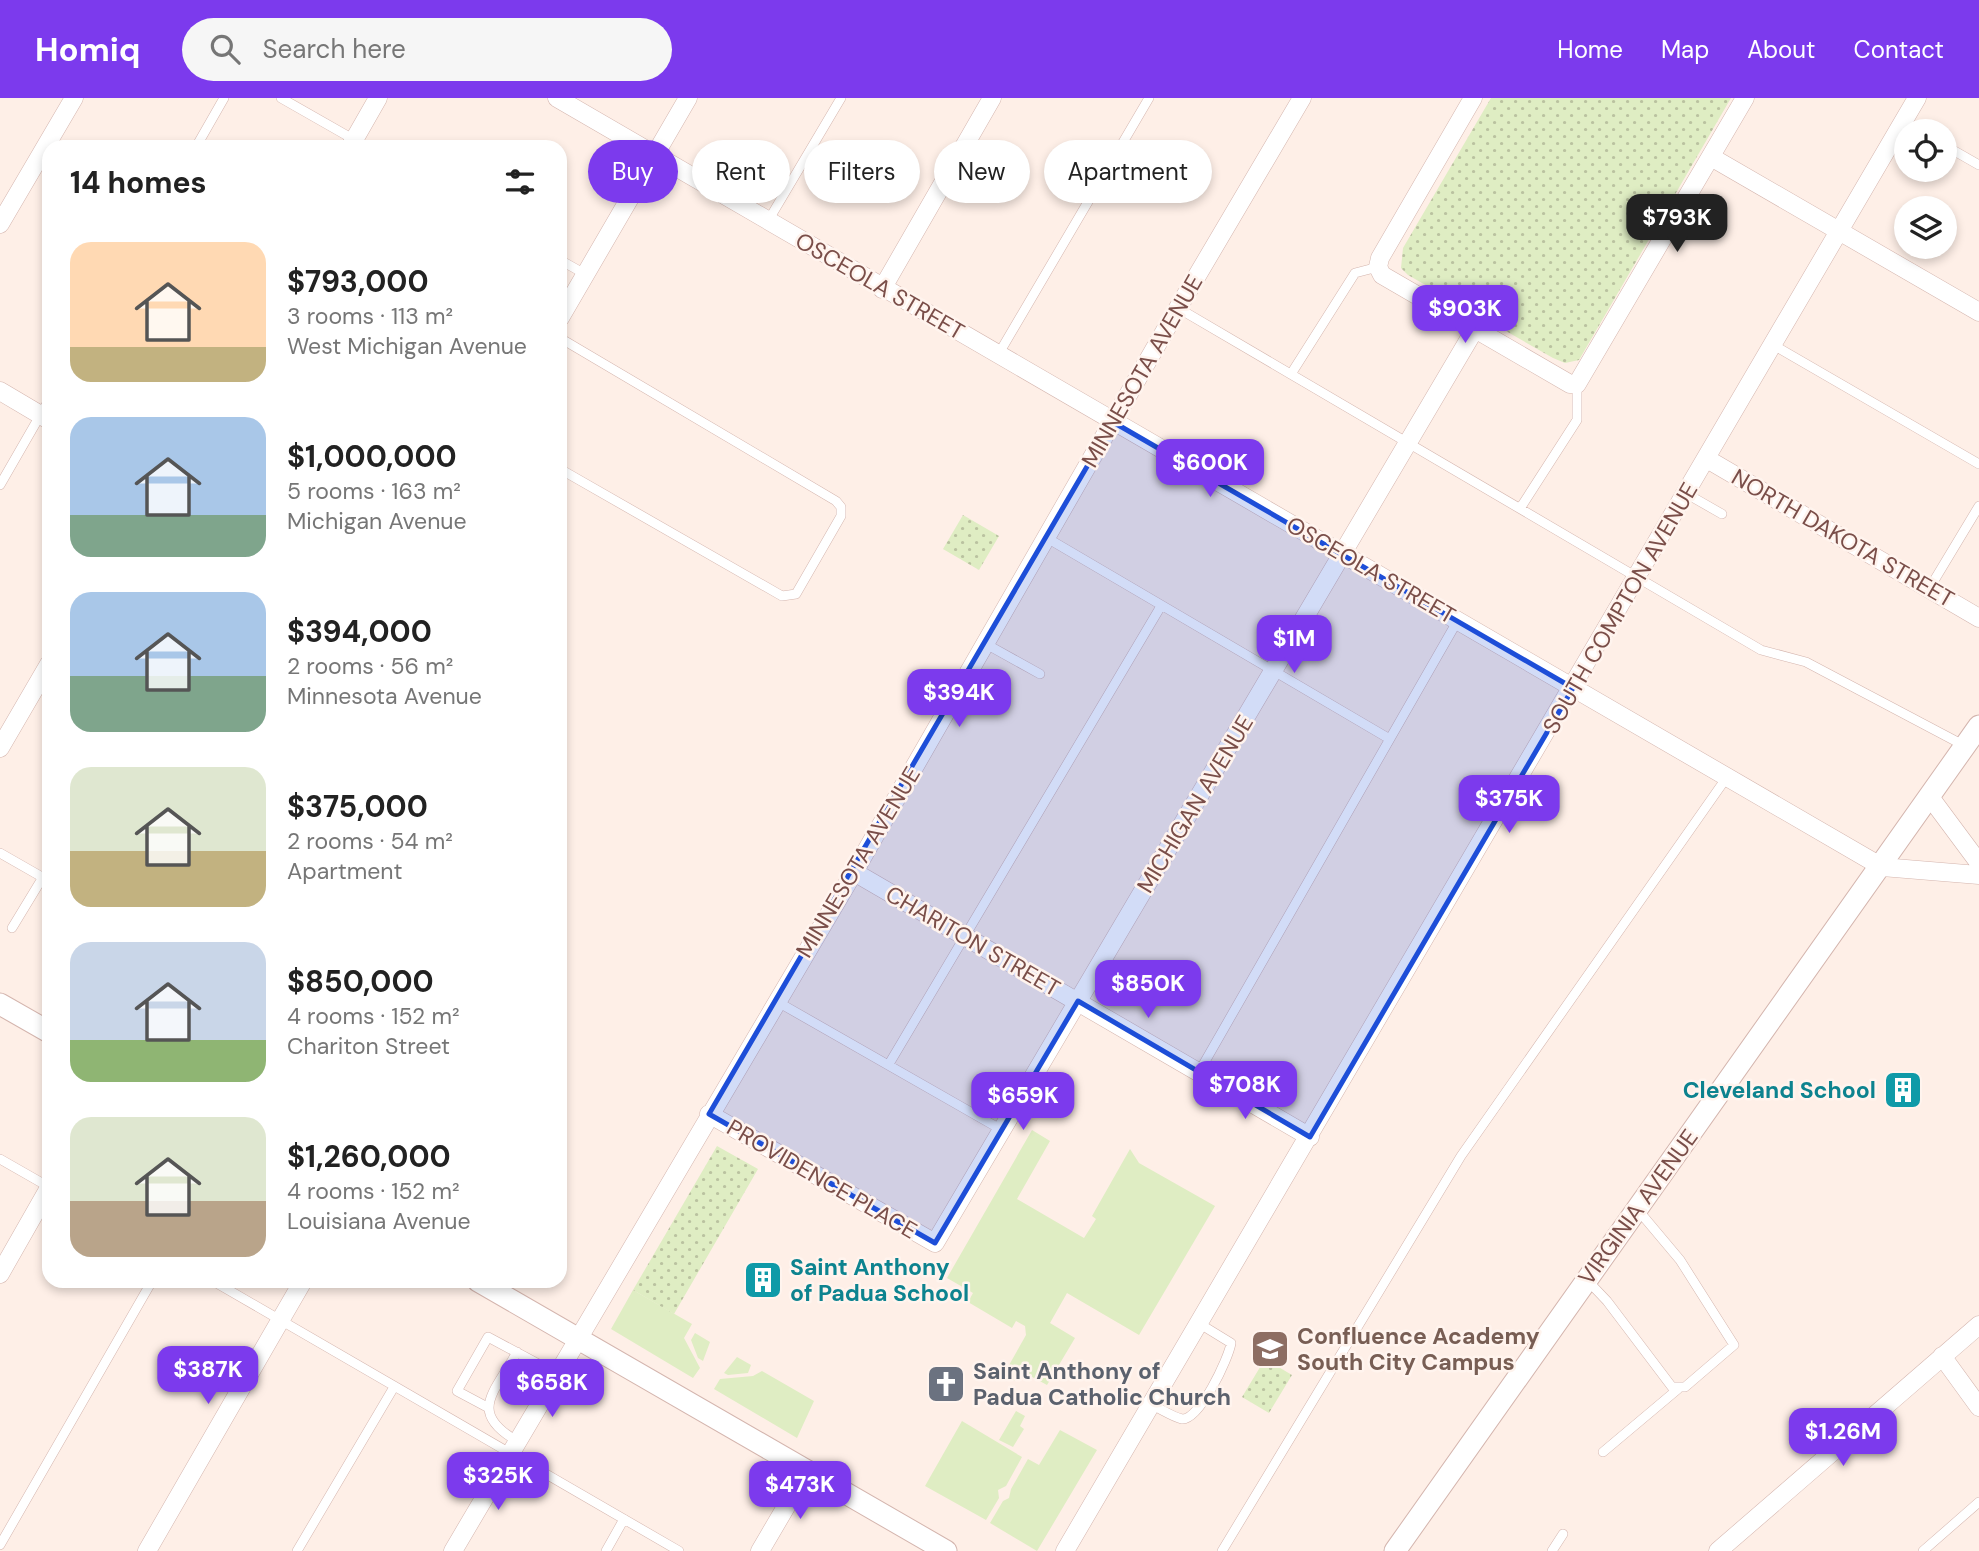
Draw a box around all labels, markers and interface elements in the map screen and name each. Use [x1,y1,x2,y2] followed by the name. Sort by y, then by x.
[182,18,672,81] search box
[35,28,140,71] text: Homiq
[206,30,244,68] icon: search
[262,32,406,66] text: Search here
[1557,34,1623,65] text: Home
[1661,34,1709,65] text: Map
[1747,34,1816,65] text: About
[1854,34,1944,65] text: Contact
[1894,119,1957,259] map controls
[1894,119,1957,182] button: locate
[588,140,678,203] chip: Buy
[692,140,790,203] chip: Rent
[804,140,920,203] chip: Filters
[934,140,1030,203] chip: New
[1044,140,1212,203] chip: Apartment
[70,163,207,202] text: 14 homes
[501,163,539,201] icon: filters
[1628,194,1726,254] pin: $793K
[1894,196,1957,259] button: layers
[1642,202,1712,232] text: $793K
[790,225,970,347] street label: OSCEOLA STREET
[287,262,429,301] text: $793,000
[1075,269,1209,473] street label: MINNESOTA AVENUE
[126,270,210,354] icon: home
[1416,286,1514,345] pin: $903K
[1428,293,1502,323] text: $903K
[287,301,453,331] text: 3 rooms · 113 m²
[287,331,527,361] text: West Michigan Avenue
[287,437,457,476] text: $1,000,000
[1161,440,1259,499] pin: $600K
[126,445,210,529] icon: home
[1172,447,1248,477] text: $600K
[1726,462,1960,614] street label: NORTH DAKOTA STREET
[287,476,461,506] text: 5 rooms · 163 m²
[1536,477,1704,739] street label: SOUTH COMPTON AVENUE
[287,506,467,536] text: Michigan Avenue
[1281,509,1461,631] street label: OSCEOLA STREET
[287,612,432,651] text: $394,000
[1260,616,1328,675] pin: $1M
[126,620,210,704] icon: home
[1273,623,1315,653] text: $1M
[287,651,453,681] text: 2 rooms · 56 m²
[910,670,1008,729] pin: $394K
[923,677,995,707] text: $394K
[287,681,482,711] text: Minnesota Avenue
[1130,710,1260,898] street label: MICHIGAN AVENUE
[789,761,927,963] street label: MINNESOTA AVENUE
[1460,776,1558,835] pin: $375K
[1475,783,1543,813] text: $375K
[287,787,428,826] text: $375,000
[126,795,210,879] icon: home
[287,826,453,856] text: 2 rooms · 54 m²
[287,856,402,886] text: Apartment
[880,879,1066,1003] street label: CHARITON STREET
[1099,960,1197,1020] pin: $850K
[287,962,434,1001] text: $850,000
[1111,968,1185,998] text: $850K
[126,970,210,1054] icon: home
[287,1001,460,1031] text: 4 rooms · 152 m²
[287,1031,450,1061] text: Chariton Street
[1196,1062,1294,1121] pin: $708K
[1209,1069,1281,1099] text: $708K
[1882,1069,1924,1111] building icon: Cleveland School
[974,1072,1072,1132] pin: $659K
[1683,1075,1876,1105] place label: Cleveland School
[987,1080,1059,1110] text: $659K
[722,1112,922,1246] street label: PROVIDENCE PLACE
[1571,1123,1705,1291] street label: VIRGINIA AVENUE
[287,1137,451,1176] text: $1,260,000
[126,1145,210,1229] icon: home
[287,1176,460,1206] text: 4 rooms · 152 m²
[287,1206,471,1236] text: Louisiana Avenue
[790,1252,969,1308] place label: Saint Anthony of Padua School
[742,1259,784,1301] building icon: Saint Anthony of Padua School
[1297,1321,1540,1377] place label: Confluence Academy South City Campus
[1249,1328,1291,1370] school or university icon: Confluence Academy South City Campus
[159,1346,257,1406] pin: $387K
[173,1354,243,1384] text: $387K
[973,1356,1231,1412] place label: Saint Anthony of Padua Catholic Church
[503,1360,601,1419] pin: $658K
[925,1363,967,1405] church icon: Saint Anthony of Padua Catholic Church
[516,1367,588,1397] text: $658K
[1786,1408,1900,1468] pin: $1.26M
[1805,1416,1881,1446] text: $1.26M
[449,1452,547,1512] pin: $325K
[463,1460,533,1490] text: $325K
[751,1462,849,1521] pin: $473K
[765,1469,835,1499] text: $473K

